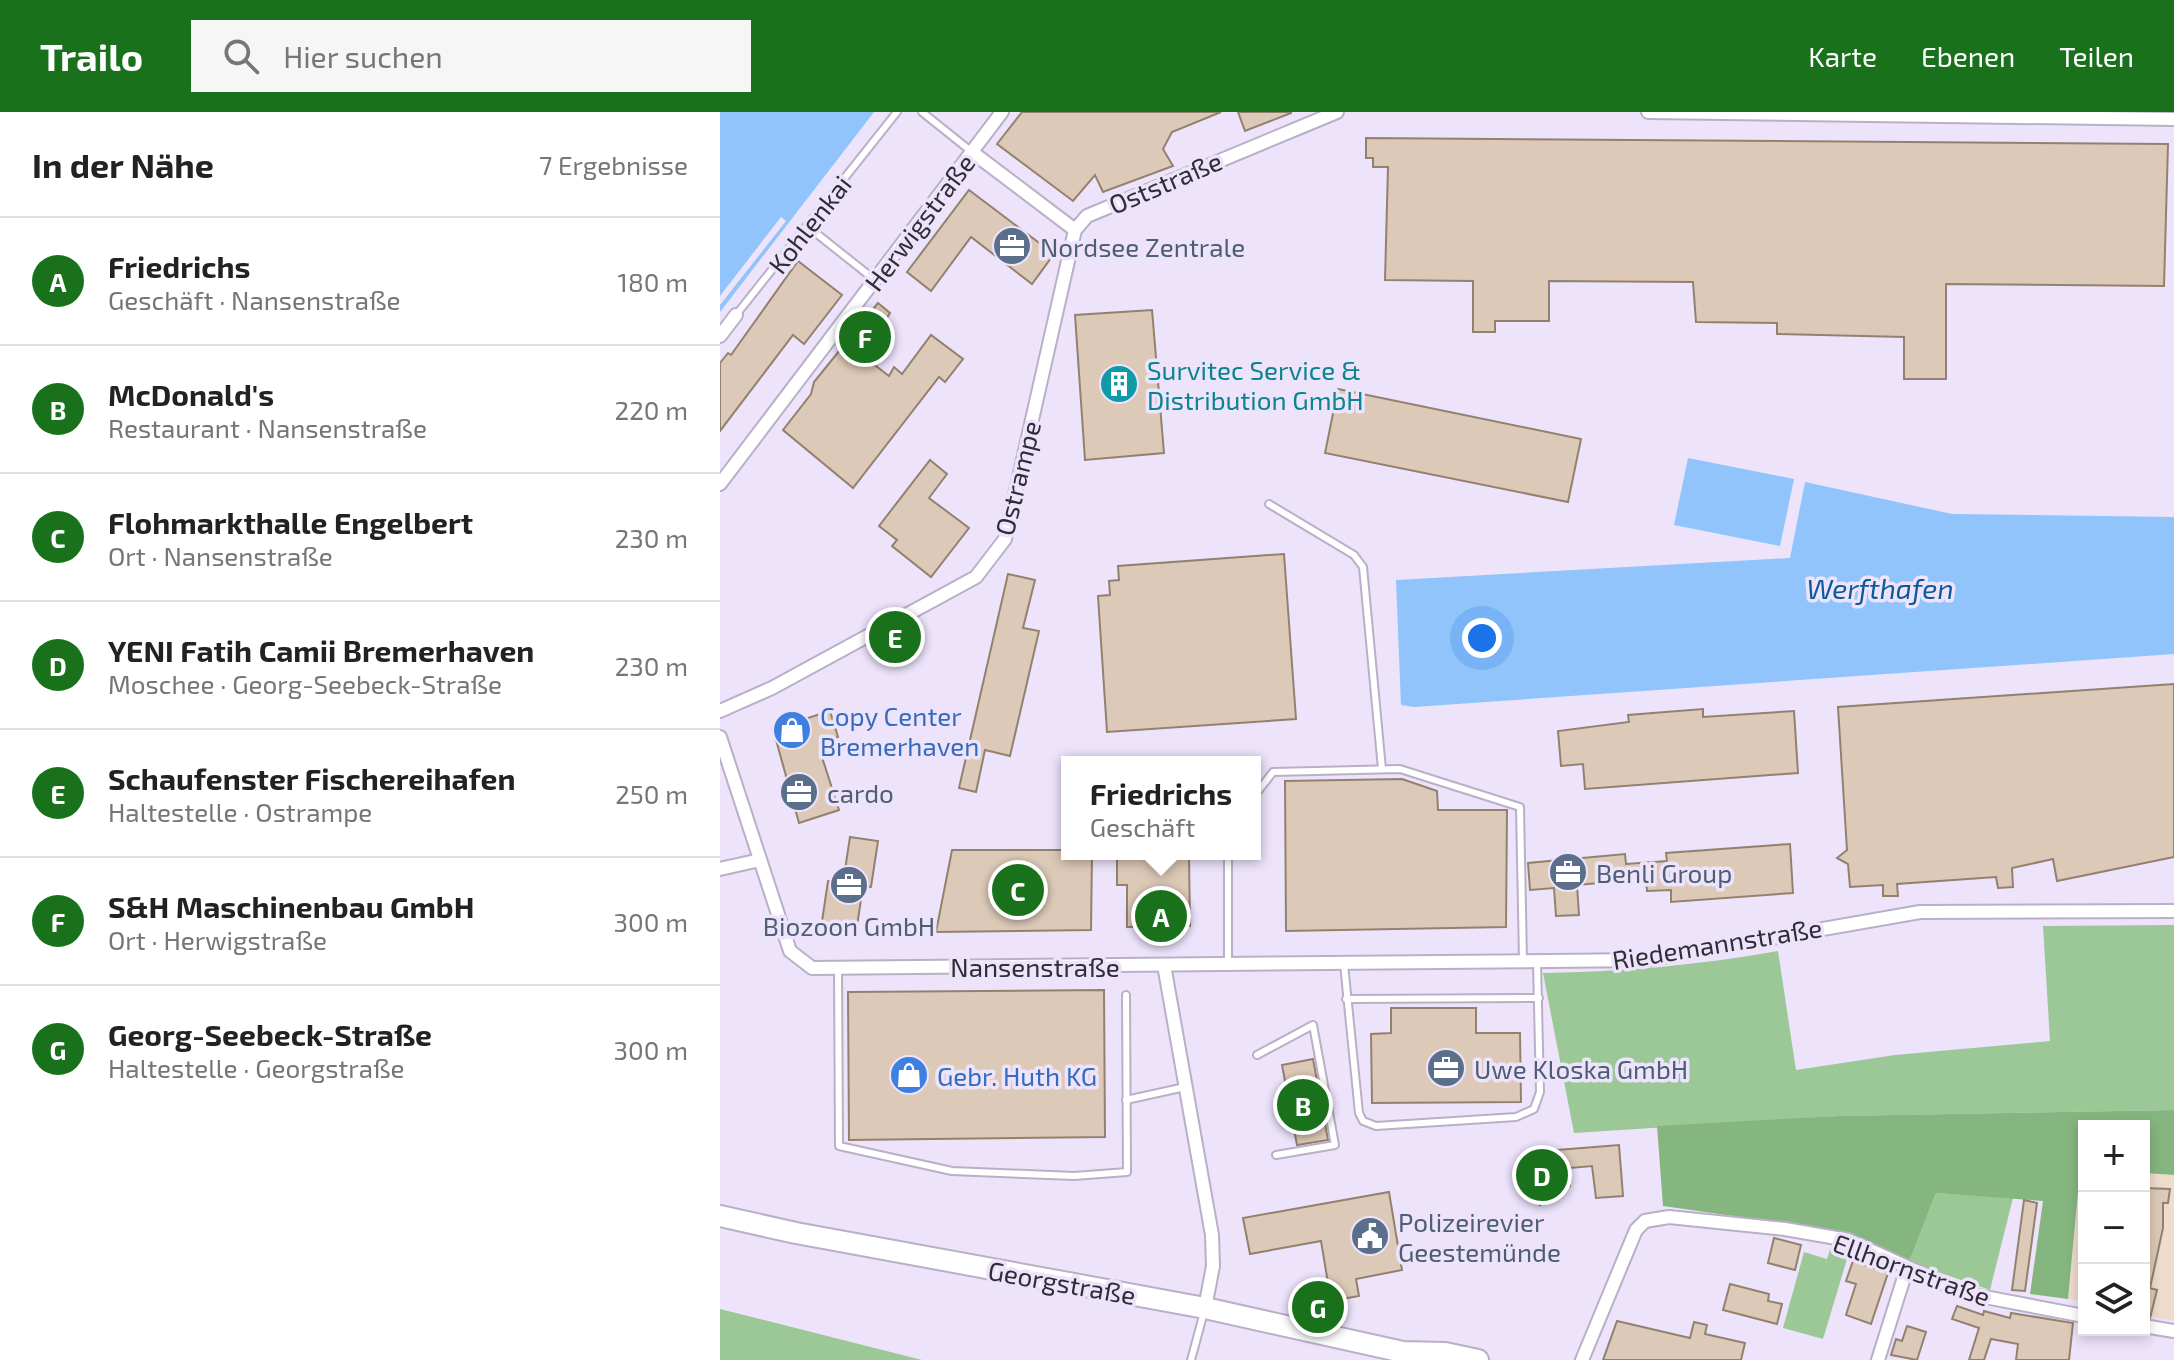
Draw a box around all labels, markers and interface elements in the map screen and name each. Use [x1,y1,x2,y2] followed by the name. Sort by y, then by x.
[191,20,751,92] search box
[40,33,143,79] text: Trailo
[219,34,263,78] icon: search
[283,38,443,74] text: Hier suchen
[1808,39,1877,73] text: Karte
[1921,39,2015,73] text: Ebenen
[2059,39,2134,73] text: Teilen
[32,144,214,185] text: In der Nähe
[1104,144,1226,220] street label: Oststraße
[857,147,981,297] street label: Herwigstraße
[539,149,688,180] text: 7 Ergebnisse
[761,169,857,279] street label: Kohlenkai
[991,225,1033,267] office icon: Nordsee Zentrale
[1040,231,1245,262] place label: Nordsee Zentrale
[108,248,251,284] text: Friedrichs
[50,266,66,297] text: A
[618,266,688,297] text: 180 m
[108,284,400,315] text: Geschäft · Nansenstraße
[839,307,891,367] pin: F
[1147,354,1364,415] place label: Survitec Service & Distribution GmbH
[1098,363,1140,405] building icon: Survitec Service & Distribution GmbH
[108,376,274,412] text: McDonald's
[50,394,66,425] text: B
[615,394,688,425] text: 220 m
[108,412,427,443] text: Restaurant · Nansenstraße
[988,417,1046,539] street label: Ostrampe
[108,504,473,540] text: Flohmarkthalle Engelbert
[50,522,66,553] text: C
[615,522,688,553] text: 230 m
[108,540,333,571] text: Ort · Nansenstraße
[1806,571,1954,605] water label: Werfthafen
[869,607,921,667] pin: E
[1462,618,1502,658] your location
[108,632,534,668] text: YENI Fatih Camii Bremerhaven
[49,650,67,681] text: D
[615,650,688,681] text: 230 m
[108,668,502,699] text: Moschee · Georg-Seebeck-Straße
[820,700,979,761] place label: Copy Center Bremerhaven
[771,709,813,751] shop icon: Copy Center Bremerhaven
[1061,756,1261,860] popup
[108,760,515,796] text: Schaufenster Fischereihafen
[778,771,820,813] office icon: cardo
[1090,775,1232,811] text: Friedrichs
[827,777,894,808] place label: cardo
[50,778,66,809] text: E
[615,778,688,809] text: 250 m
[108,796,372,827] text: Haltestelle · Ostrampe
[1090,811,1195,842] text: Geschäft
[1547,851,1589,893] office icon: Benli Group
[1596,857,1732,888] place label: Benli Group
[992,860,1044,920] pin: C
[828,864,870,906] office icon: Biozoon GmbH
[1135,886,1187,946] pin: A
[108,888,474,924] text: S&H Maschinenbau GmbH
[51,906,65,937] text: F
[614,906,688,937] text: 300 m
[763,910,935,941] place label: Biozoon GmbH
[1610,911,1824,975] street label: Riedemannstraße
[108,924,327,955] text: Ort · Herwigstraße
[950,951,1120,982] street label: Nansenstraße
[108,1016,432,1052] text: Georg-Seebeck-Straße
[50,1034,66,1065] text: G
[614,1034,688,1065] text: 300 m
[1425,1047,1467,1089] office icon: Uwe Kloska GmbH
[108,1052,404,1083] text: Haltestelle · Georgstraße
[1474,1053,1688,1084] place label: Uwe Kloska GmbH
[888,1054,930,1096] shop icon: Gebr. Huth KG
[937,1060,1097,1091] place label: Gebr. Huth KG
[1277,1075,1329,1135] pin: B
[2078,1120,2150,1336] map controls
[2078,1120,2150,1192] button: +
[1516,1145,1568,1205] pin: D
[2078,1192,2150,1264] button: −
[1398,1206,1561,1267] place label: Polizeirevier Geestemünde
[1349,1215,1391,1257] public building icon: Polizeirevier Geestemünde
[1829,1226,1995,1312] street label: Ellhornstraße
[986,1254,1138,1310] street label: Georgstraße
[2078,1264,2150,1336] button: layers
[1292,1277,1344,1337] pin: G

